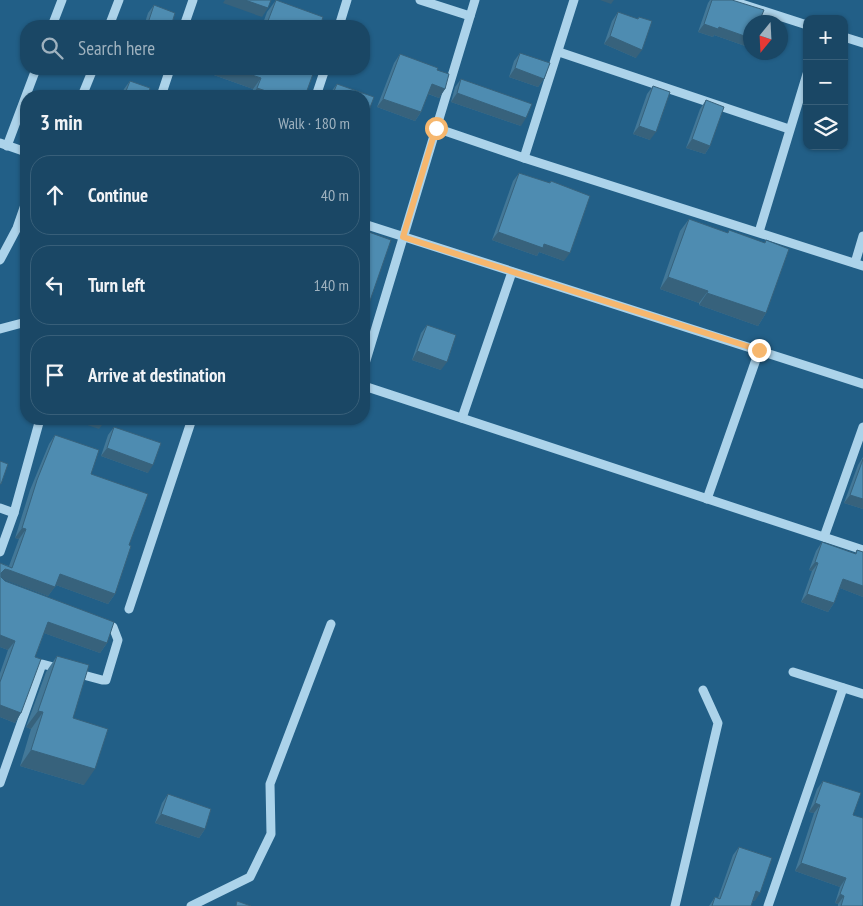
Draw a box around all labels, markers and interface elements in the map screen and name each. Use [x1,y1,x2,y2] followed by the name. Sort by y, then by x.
[743,15,788,60] north arrow
[803,15,848,150] map controls
[803,15,848,60] button: +
[20,20,370,75] search box
[38,34,66,62] icon: search
[78,36,155,60] text: Search here
[803,60,848,105] button: −
[803,105,848,150] button: layers
[40,109,82,136] text: 3 min
[278,113,350,133] text: Walk · 180 m
[425,117,448,140] route start
[41,181,69,209] icon: ahead
[88,183,148,207] text: Continue
[321,185,349,205] text: 40 m
[41,271,69,299] icon: left
[88,273,145,297] text: Turn left
[314,275,349,295] text: 140 m
[748,339,771,362] route end
[41,361,69,389] icon: arrive
[88,363,226,387] text: Arrive at destination

